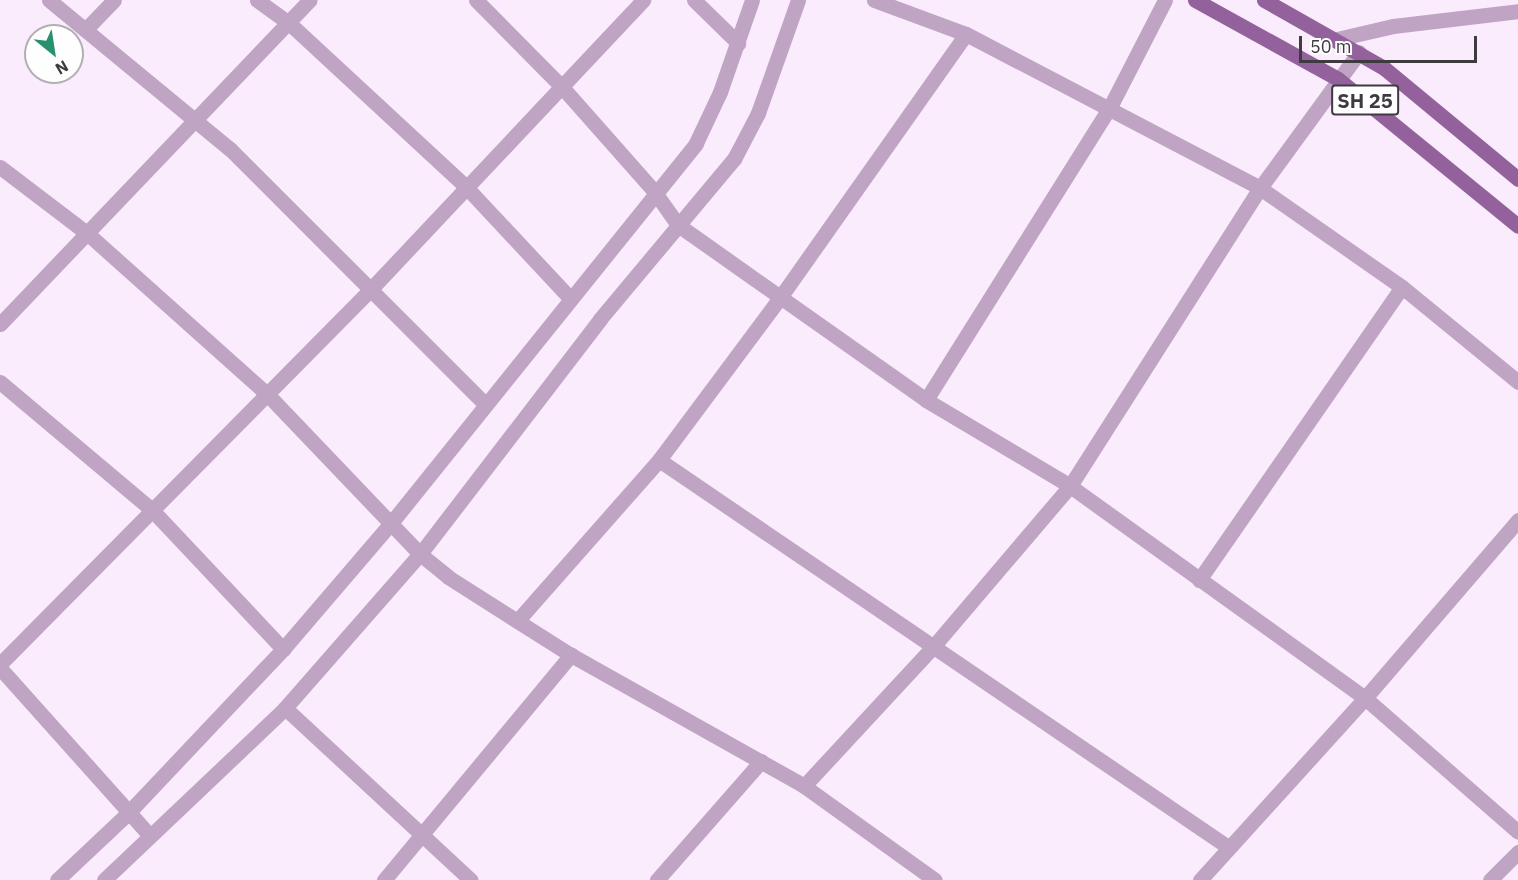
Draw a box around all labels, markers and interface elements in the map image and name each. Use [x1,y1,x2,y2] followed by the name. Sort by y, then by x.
[24,24,84,84] north arrow
[1302,24,1480,62] scale bar
[1310,35,1352,58] text: 50 m
[52,56,72,79] text: N
[1330,83,1400,117] road number: SH 25

